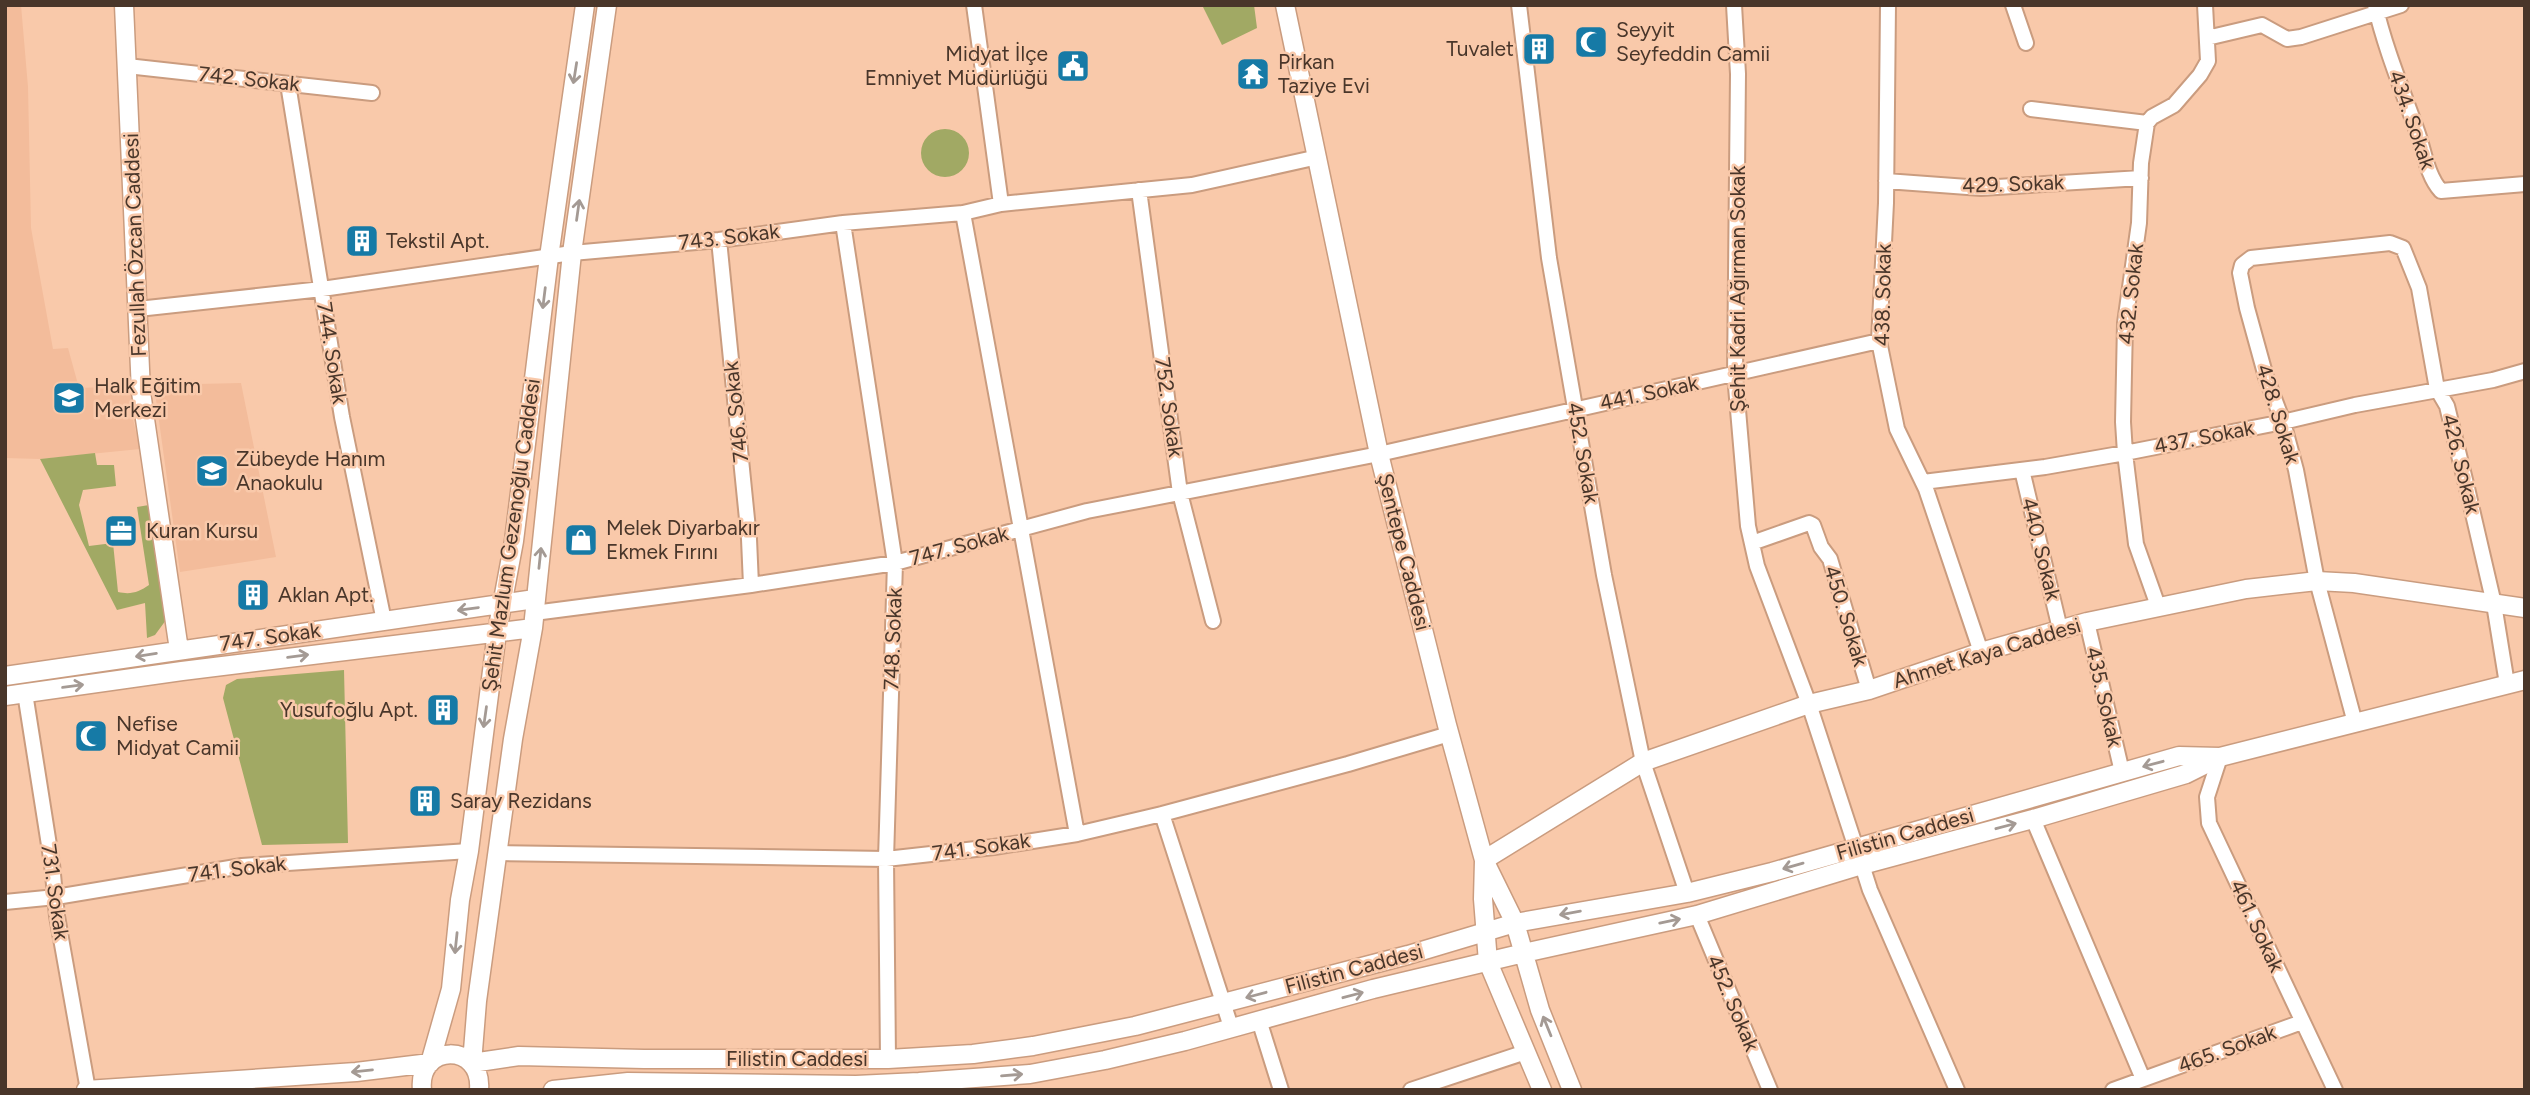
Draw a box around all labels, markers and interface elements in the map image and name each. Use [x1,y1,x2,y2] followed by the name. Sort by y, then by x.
[1616,17,1770,66] place label: Seyyit Seyfeddin Camii
[1572,23,1610,61] mosque icon: Seyyit Seyfeddin Camii
[1520,30,1558,68] building icon: Tuvalet
[1446,36,1514,61] place label: Tuvalet
[865,41,1048,90] place label: Midyat İlçe Emniyet Müdürlüğü
[1054,47,1092,85] public building icon: Midyat İlçe Emniyet Müdürlüğü
[1278,49,1370,98] place label: Pirkan Taziye Evi
[1234,55,1272,93] temple icon: Pirkan Taziye Evi
[197,61,302,96] street label: 742. Sokak
[569,61,582,84] one-way arrow
[2384,67,2441,173] street label: 434. Sokak
[118,133,151,357] street label: Fezullah Özcan Caddesi
[1725,165,1750,412] street label: Şehit Kadri Ağırman Sokak
[1961,169,2065,198] street label: 429. Sokak
[572,200,585,222] one-way arrow
[677,218,782,255] street label: 743. Sokak
[343,222,381,260] building icon: Tekstil Apt.
[386,228,489,253] place label: Tekstil Apt.
[2113,241,2148,346] street label: 432. Sokak
[1869,243,1896,347] street label: 438. Sokak
[537,286,550,309] one-way arrow
[312,300,353,406] street label: 744. Sokak
[1150,355,1189,459] street label: 752. Sokak
[718,359,753,464] street label: 746. Sokak
[2251,361,2306,468] street label: 428. Sokak
[1597,370,1701,415] street label: 441. Sokak
[94,373,201,422] place label: Halk Eğitim Merkezi
[476,377,545,693] street label: Şehit Mazlum Gezenoğlu Caddesi
[50,379,88,417] school or university icon: Halk Eğitim Merkezi
[1562,400,1605,506] street label: 452. Sokak
[2437,411,2486,517] street label: 426. Sokak
[2152,414,2257,458] street label: 437. Sokak
[236,446,385,495] place label: Zübeyde Hanım Anaokulu
[193,452,231,490] school or university icon: Zübeyde Hanım Anaokulu
[1373,471,1436,633] street label: Şentepe Caddesi
[2017,495,2067,604] street label: 440. Sokak
[102,512,140,550] office icon: Kuran Kursu
[606,515,760,564] place label: Melek Diyarbakır Ekmek Fırını
[146,518,258,543] place label: Kuran Kursu
[907,520,1012,571] street label: 747. Sokak
[562,521,600,559] shop icon: Melek Diyarbakır Ekmek Fırını
[534,547,547,570] one-way arrow
[1819,562,1874,670] street label: 450. Sokak
[234,576,272,614] building icon: Aklan Apt.
[278,582,374,607] place label: Aklan Apt.
[878,586,907,691] street label: 748. Sokak
[457,603,480,616] one-way arrow
[1890,612,2084,693] street label: Ahmet Kaya Caddesi
[218,617,323,656] street label: 747. Sokak
[2081,644,2128,750] street label: 435. Sokak
[135,649,158,662] one-way arrow
[286,650,309,663] one-way arrow
[61,679,84,692] one-way arrow
[424,691,462,729] building icon: Yusufoğlu Apt.
[280,697,418,722] place label: Yusufoğlu Apt.
[479,705,492,728] one-way arrow
[116,711,239,760] place label: Nefise Midyat Camii
[72,717,110,755] mosque icon: Nefise Midyat Camii
[2142,758,2164,771] one-way arrow
[406,782,444,820] building icon: Saray Rezidans
[450,788,592,813] place label: Saray Rezidans
[1833,802,1976,865] street label: Filistin Caddesi
[1995,819,2017,832] one-way arrow
[930,827,1032,866] street label: 741. Sokak
[36,842,75,942] street label: 731. Sokak
[187,850,288,887] street label: 741. Sokak
[1782,860,1804,873] one-way arrow
[2225,876,2290,977] street label: 461. Sokak
[1560,907,1582,921] one-way arrow
[1658,914,1681,927] one-way arrow
[449,931,462,954] one-way arrow
[1282,938,1426,999] street label: Filistin Caddesi
[1702,951,1765,1056] street label: 452. Sokak
[1341,987,1363,1000] one-way arrow
[1245,989,1267,1002] one-way arrow
[1539,1016,1552,1038] one-way arrow
[2174,1019,2280,1078] street label: 465. Sokak
[726,1046,868,1071] street label: Filistin Caddesi
[351,1064,374,1077] one-way arrow
[1001,1068,1023,1081] one-way arrow

